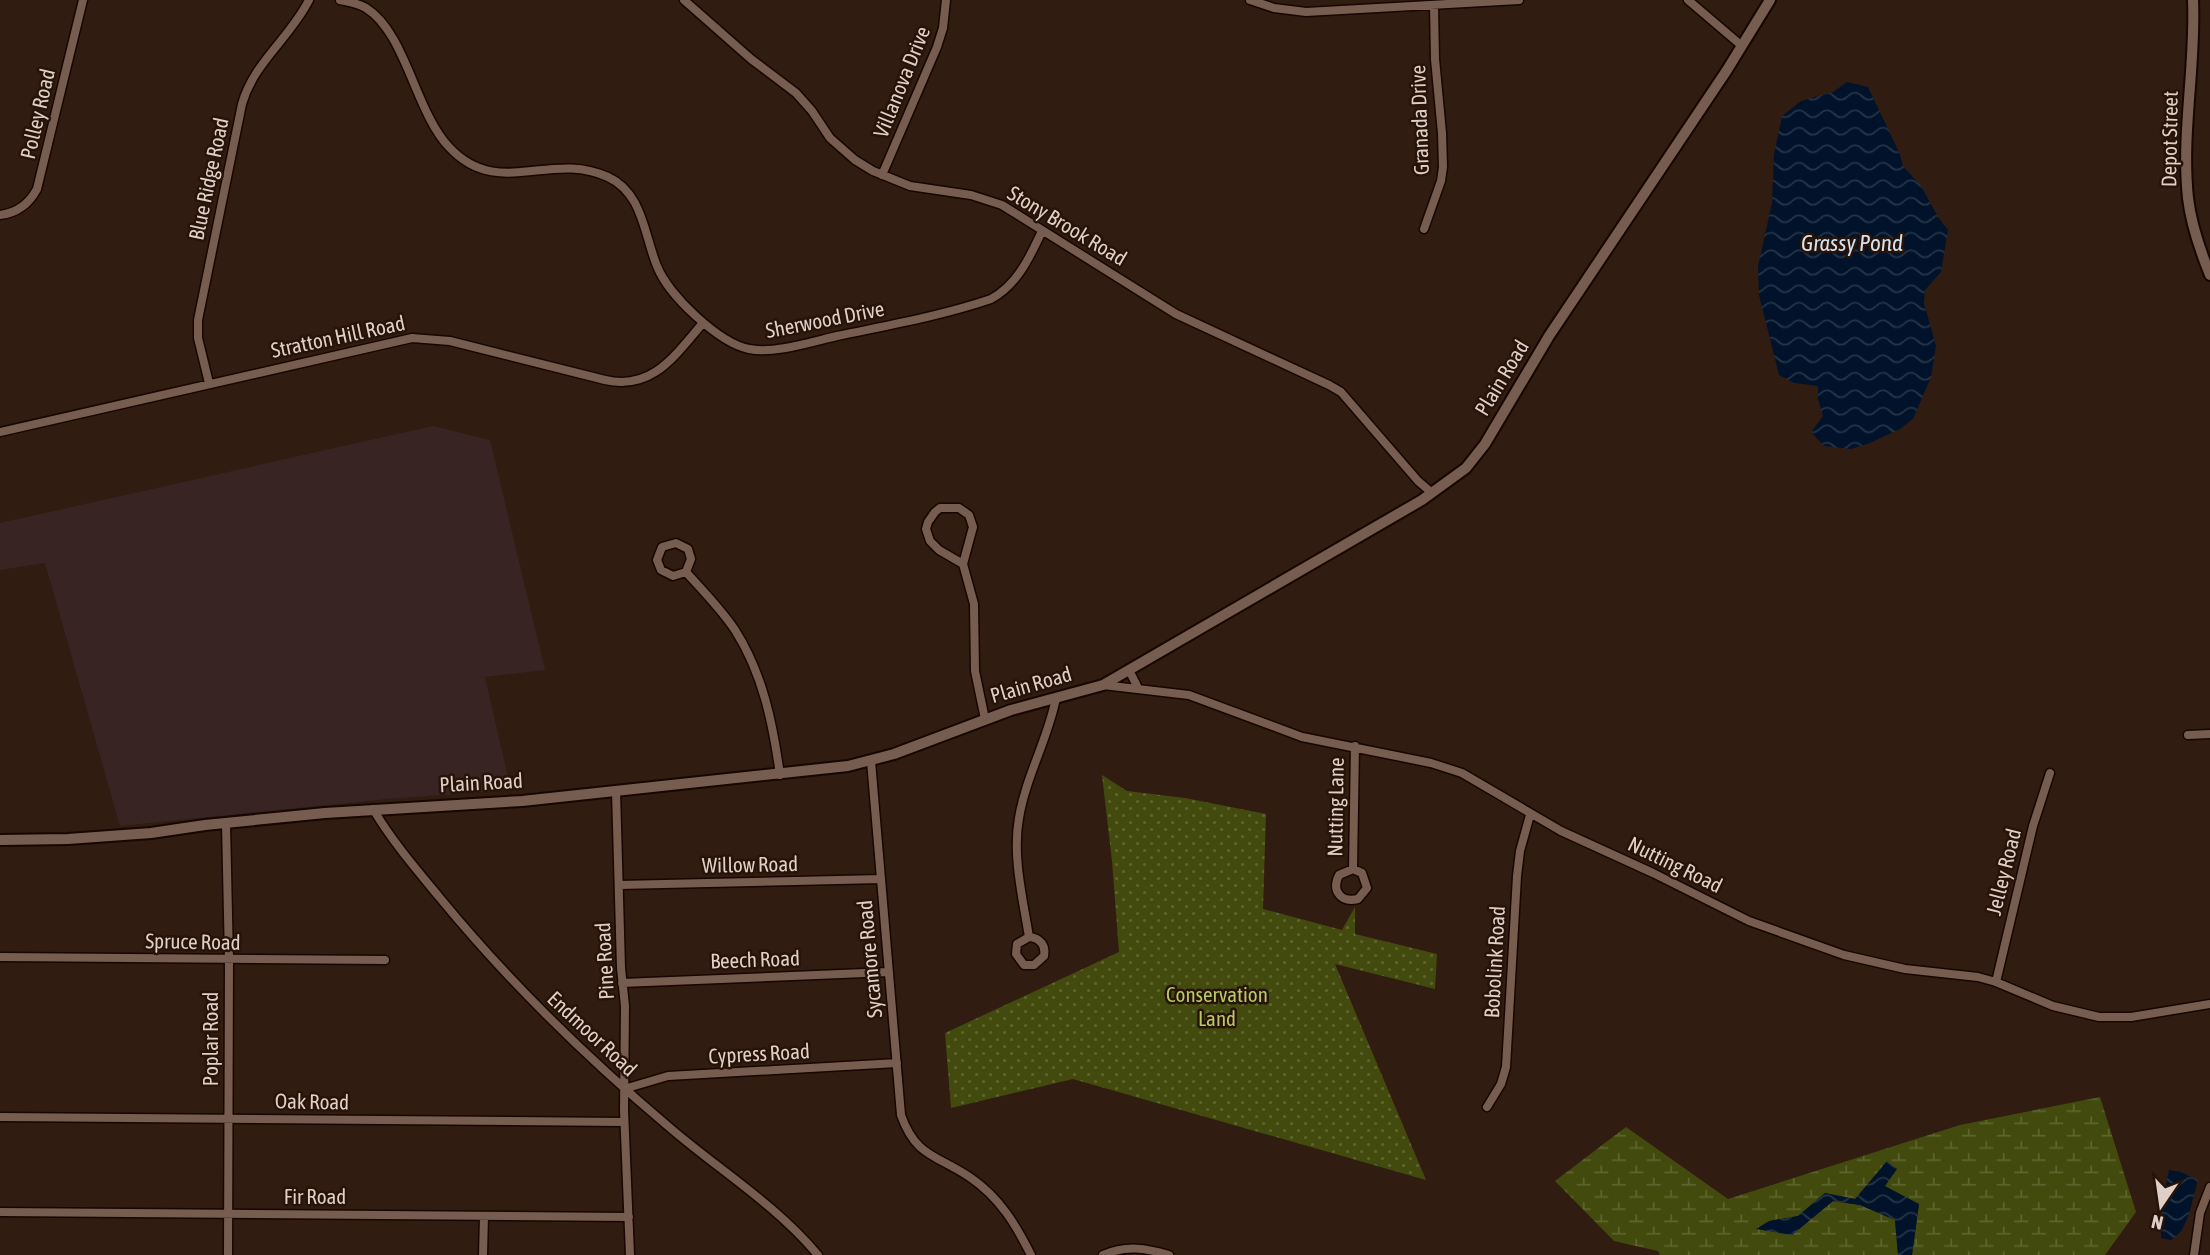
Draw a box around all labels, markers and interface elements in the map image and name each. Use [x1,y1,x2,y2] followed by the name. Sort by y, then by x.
[868,23,934,141] street label: Villanova Drive
[1405,65,1433,175] street label: Granada Drive
[15,66,59,161] street label: Polley Road
[2156,91,2182,187] street label: Depot Street
[183,115,233,242] street label: Blue Ridge Road
[1004,180,1131,270] street label: Stony Brook Road
[1801,230,1903,256] water label: Grassy Pond
[763,296,886,342] street label: Sherwood Drive
[269,310,407,362] street label: Stratton Hill Road
[1469,335,1533,419] street label: Plain Road
[987,661,1074,707] street label: Plain Road
[1322,757,1348,857] street label: Nutting Lane
[439,768,523,796] street label: Plain Road
[1981,826,2025,917] street label: Jelley Road
[1625,831,1726,897] street label: Nutting Road
[702,851,798,877] street label: Willow Road
[852,899,886,1019] street label: Sycamore Road
[1479,905,1509,1019] street label: Bobolink Road
[590,922,618,1000] street label: Pine Road
[145,928,241,954] street label: Spruce Road
[710,945,800,973] street label: Beech Road
[1166,982,1268,1030] park label: Conservation Land
[543,986,642,1081] street label: Endmoor Road
[198,992,222,1086] street label: Poplar Road
[708,1038,810,1068] street label: Cypress Road
[275,1088,349,1114] street label: Oak Road
[2126,1171,2196,1241] north arrow
[284,1184,346,1208] street label: Fir Road
[2149,1211,2165,1235] text: N

